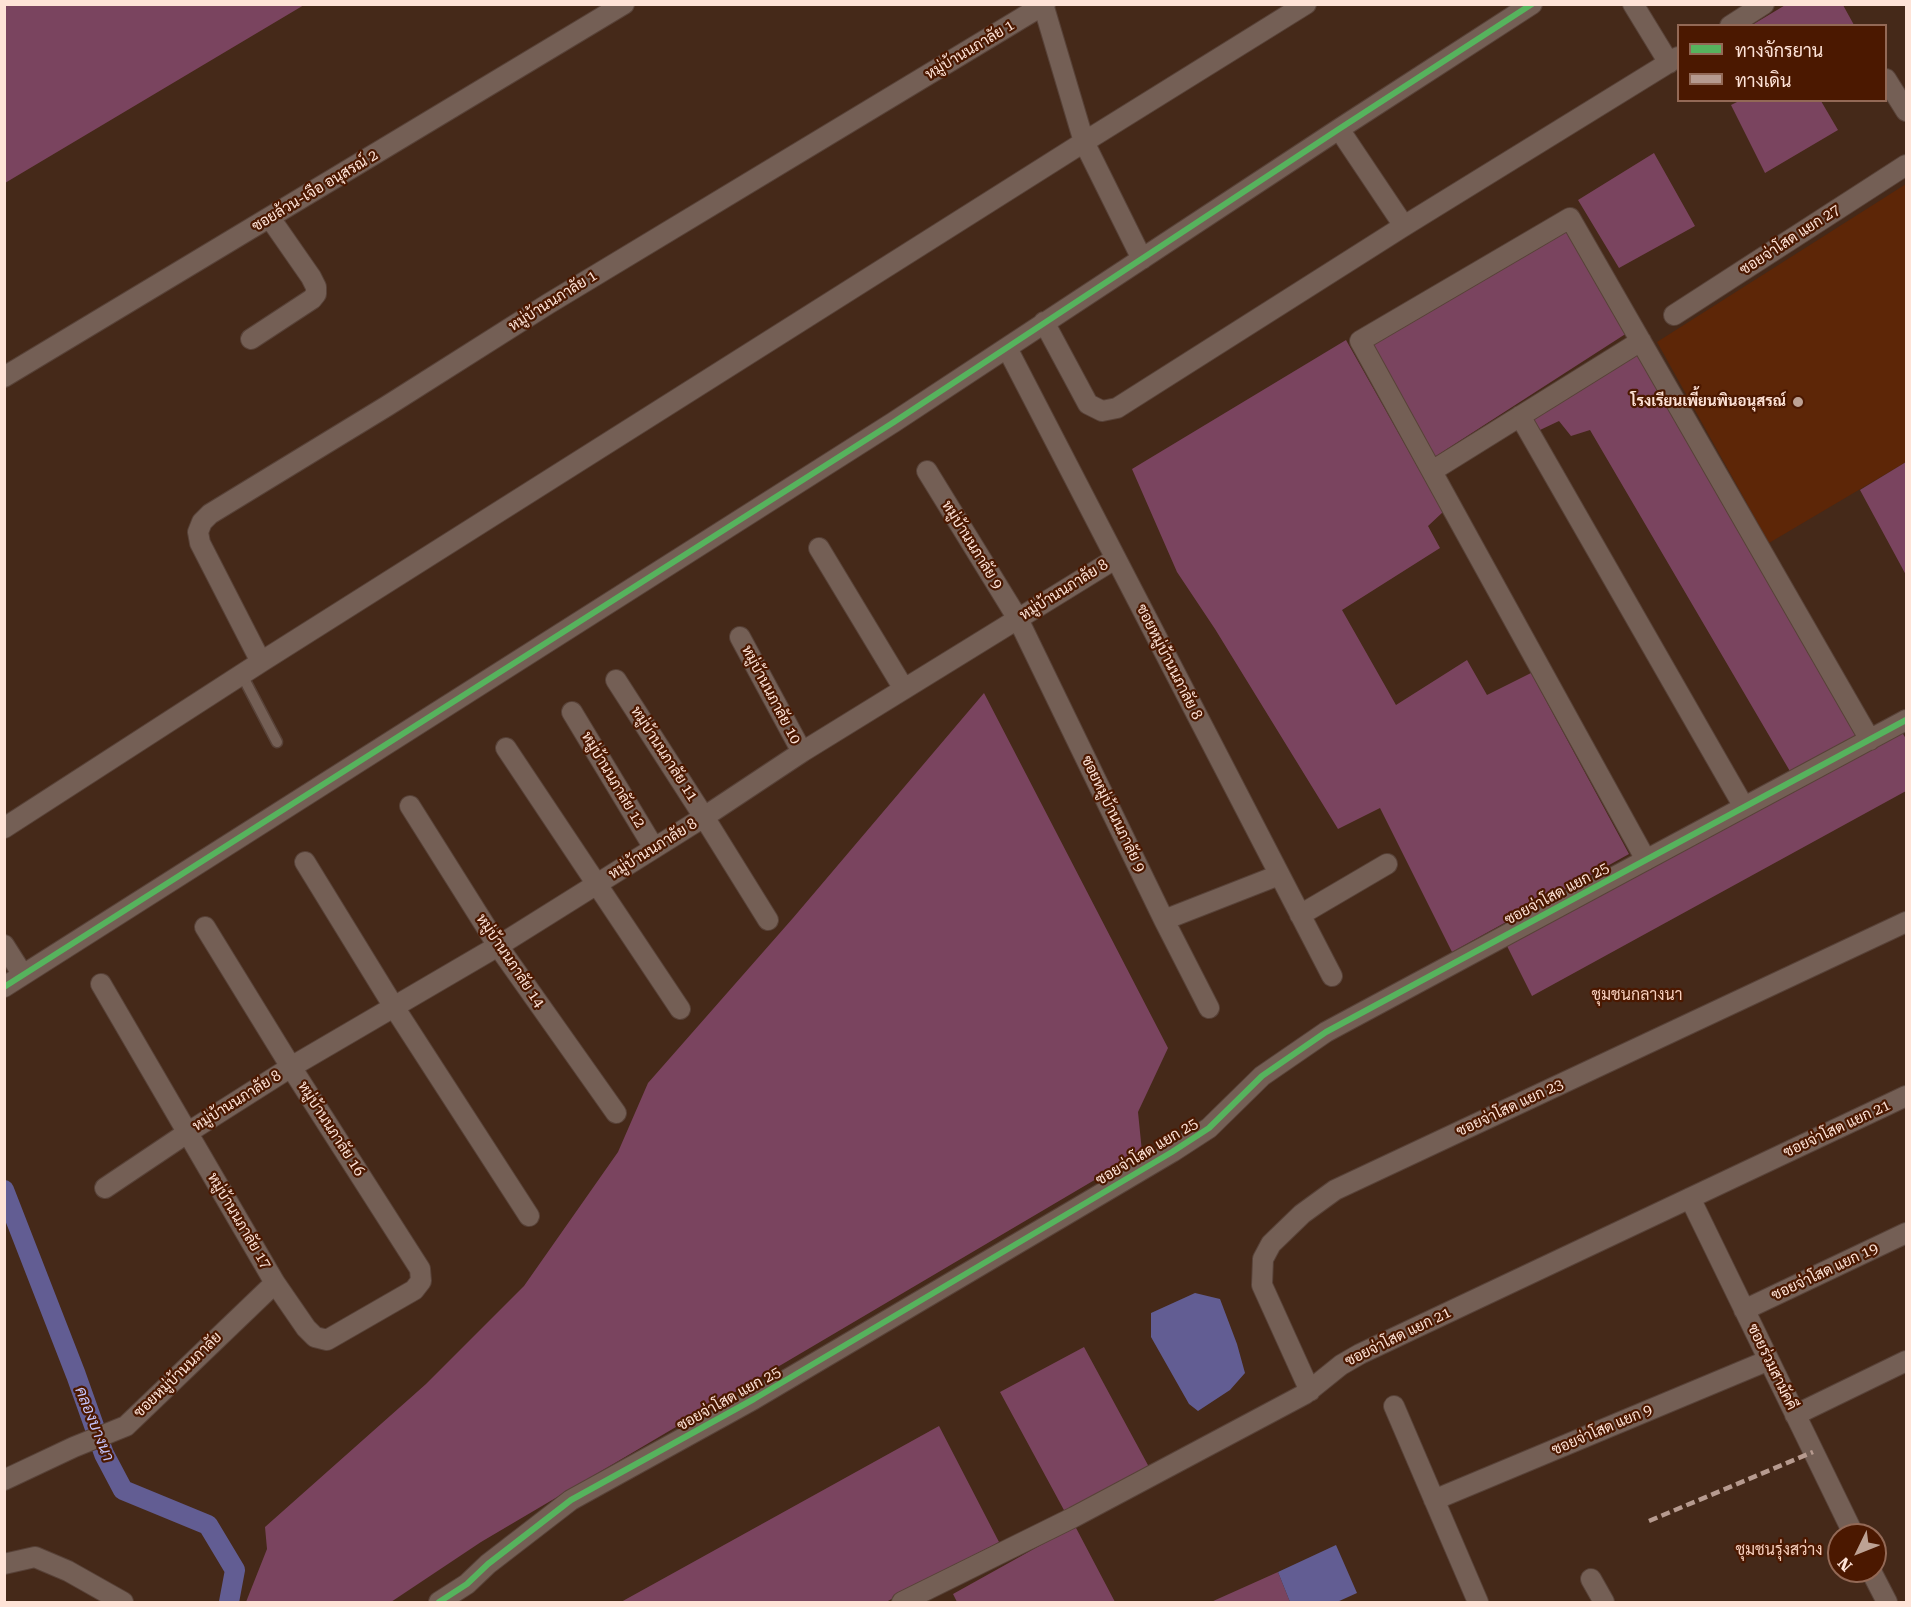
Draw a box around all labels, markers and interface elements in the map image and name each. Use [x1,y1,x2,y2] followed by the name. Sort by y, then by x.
[922,16,1018,84] street label: หมู่บ้านนภาลัย 1
[1677,24,1887,102] legend
[1735,40,1823,61] text: ทางจักรยาน
[1735,70,1791,91] text: ทางเดิน
[249,146,381,236] street label: ซอยล้วน-เจือ อนุสรณ์ 2
[1737,201,1843,279] street label: ซอยจ่าโสด แยก 27
[505,267,601,335] street label: หมู่บ้านนภาลัย 1
[1630,393,1786,411] place label: โรงเรียนเพี้ยนพินอนุสรณ์
[1791,395,1805,409] marker: โรงเรียนเพี้ยนพินอนุสรณ์
[938,497,1006,593] street label: หมู่บ้านนภาลัย 9
[1016,556,1112,624] street label: หมู่บ้านนภาลัย 8
[1132,601,1206,723] street label: ซอยหมู่บ้านนภาลัย 8
[737,643,805,747] street label: หมู่บ้านนภาลัย 10
[627,703,701,805] street label: หมู่บ้านนภาลัย 11
[577,729,649,831] street label: หมู่บ้านนภาลัย 12
[1077,753,1149,875] street label: ซอยหมู่บ้านนภาลัย 9
[605,815,701,883] street label: หมู่บ้านนภาลัย 8
[1502,859,1612,929] street label: ซอยจ่าโสด แยก 25
[472,911,548,1011] street label: หมู่บ้านนภาลัย 14
[1592,985,1682,1005] district label: ชุมชนกลางนา
[189,1067,285,1135] street label: หมู่บ้านนภาลัย 8
[1454,1075,1566,1141] street label: ซอยจ่าโสด แยก 23
[294,1078,368,1180] street label: หมู่บ้านนภาลัย 16
[1781,1096,1893,1162] street label: ซอยจ่าโสด แยก 21
[1093,1114,1201,1190] street label: ซอยจ่าโสด แยก 25
[203,1170,275,1272] street label: หมู่บ้านนภาลัย 17
[1769,1239,1881,1305] street label: ซอยจ่าโสด แยก 19
[1342,1304,1454,1370] street label: ซอยจ่าโสด แยก 21
[1743,1321,1801,1413] street label: ซอยร่วมสามัคคี
[130,1329,226,1421] street label: ซอยหมู่บ้านนภาลัย
[674,1363,784,1435] street label: ซอยจ่าโสด แยก 25
[70,1384,118,1464] water label: คลองบางนา
[1549,1401,1655,1459] street label: ซอยจ่าโสด แยก 9
[1827,1523,1887,1583] north arrow
[1736,1540,1822,1560] district label: ชุมชนรุ่งสว่าง
[1834,1553,1856,1575] text: N

